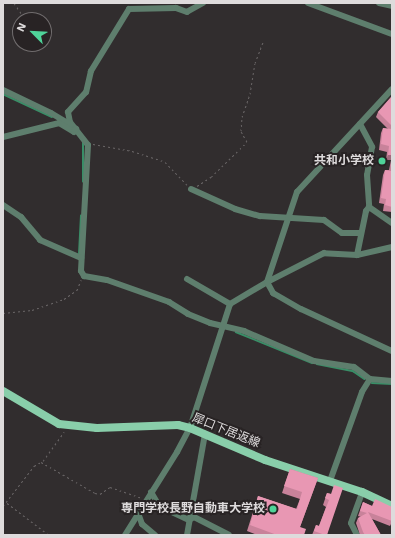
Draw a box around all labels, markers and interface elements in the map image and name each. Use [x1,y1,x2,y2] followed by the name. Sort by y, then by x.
[12,12,52,52] north arrow
[14,21,29,34] text: N
[314,154,374,168] place label: 共和小学校
[377,156,387,166] marker: 共和小学校
[190,411,262,451] street label: 犀口下居返線
[121,502,265,516] place label: 専門学校長野自動車大学校
[268,504,278,514] marker: 専門学校長野自動車大学校

